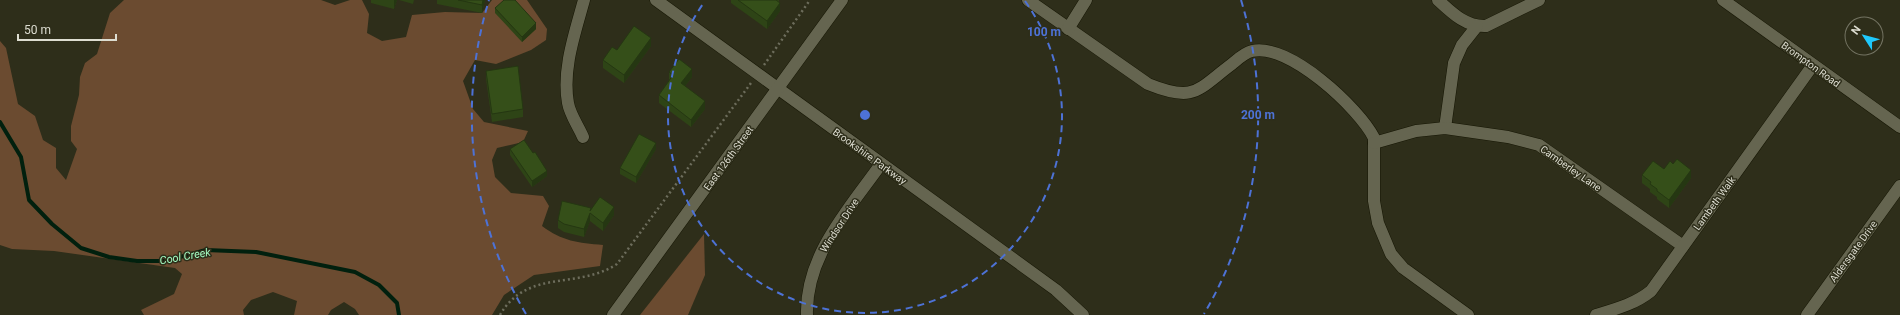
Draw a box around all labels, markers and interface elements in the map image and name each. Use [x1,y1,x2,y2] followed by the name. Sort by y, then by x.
[18,16,116,42] scale bar
[1844,16,1884,56] north arrow
[24,23,51,37] text: 50 m
[1849,23,1864,37] text: N
[1027,25,1061,39] text: 100 m
[1779,40,1842,89] street label: Brompton Road
[858,108,872,122] centre of rings
[1241,108,1275,122] text: 200 m
[701,124,755,192] street label: East 126th Street
[831,126,909,187] street label: Brookshire Parkway
[1538,143,1603,193] street label: Camberley Lane
[1691,174,1738,232] street label: Lambeth Walk
[818,196,861,254] street label: Windsor Drive
[1827,219,1879,284] street label: Aldersgate Drive
[159,246,212,267] water label: Cool Creek

